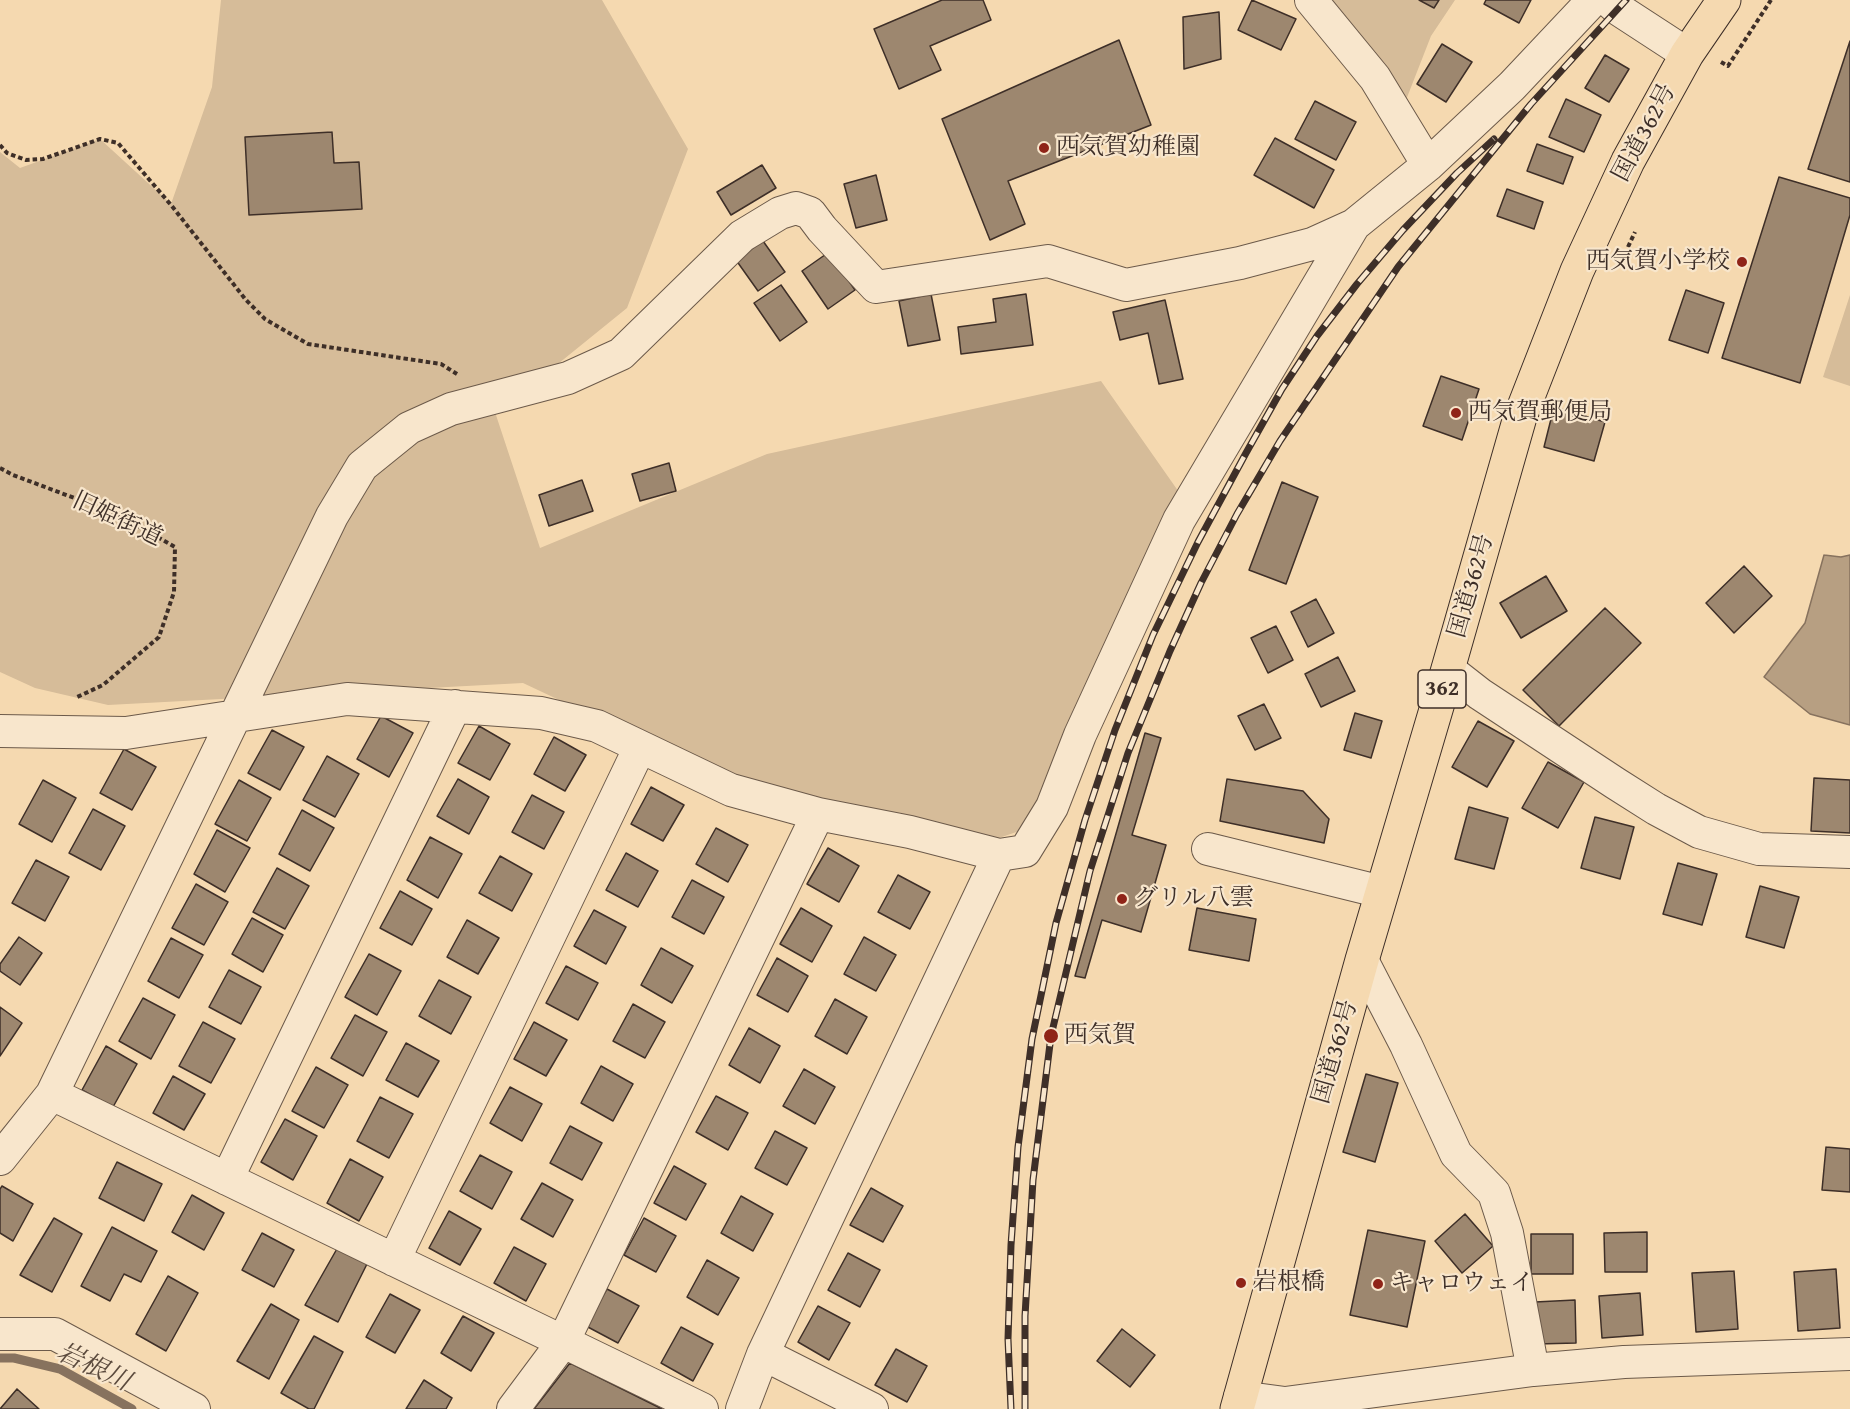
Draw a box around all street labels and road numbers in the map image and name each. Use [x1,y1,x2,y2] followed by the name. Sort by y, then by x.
[1607,79,1683,187] street label: 国道362号
[67,487,167,553] street label: 旧姫街道
[1443,531,1501,641] street label: 国道362号
[1418,670,1466,708] road number: 362
[1307,997,1365,1107] street label: 国道362号

